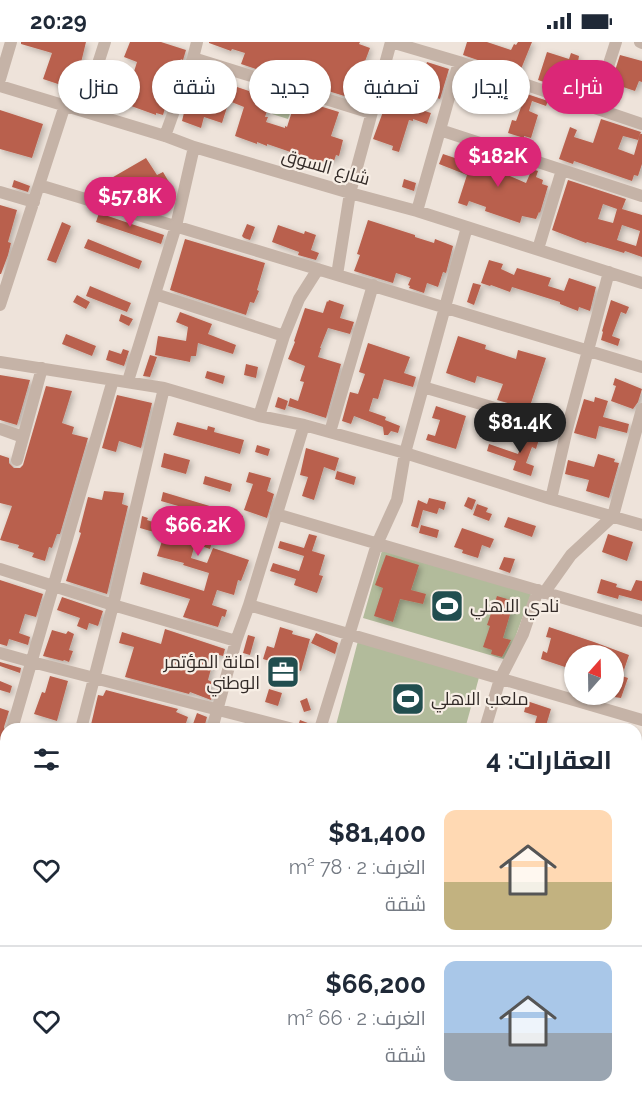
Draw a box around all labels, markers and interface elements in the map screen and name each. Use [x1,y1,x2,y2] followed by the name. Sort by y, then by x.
[30,8,87,34] text: 20:29
[58,60,140,114] chip: منزل
[152,60,237,114] chip: شقة
[249,60,331,114] chip: جديد
[343,60,440,114] chip: تصفية
[452,60,530,114] chip: إيجار
[542,60,624,114] chip: شراء
[456,137,540,188] pin: $182K
[279,144,373,191] street label: شارع السوق
[468,144,528,168] text: $182K
[81,177,179,228] pin: $57.8K
[98,184,162,208] text: $57.8K
[471,403,569,454] pin: $81.4K
[488,410,552,434] text: $81.4K
[149,506,247,557] pin: $66.2K
[165,513,231,537] text: $66.2K
[429,588,465,624] sports icon: نادي الاهلي
[470,595,559,620] place label: نادي الاهلي
[564,645,624,705] north arrow
[564,645,624,705] map controls
[163,651,260,697] place label: امانة المؤتمر الوطني
[265,654,301,690] office icon: امانة المؤتمر الوطني
[390,681,426,717] sports icon: ملعب الاهلي
[431,688,529,713] place label: ملعب الاهلي
[30,743,63,776] icon: filters
[486,745,612,775] text: العقارات: 4
[328,818,426,848] text: $81,400
[492,834,564,906] icon: home
[30,854,63,887] icon: heart
[289,855,426,879] text: الغرف: 2 · 78 m²
[385,892,426,916] text: شقة
[325,969,426,999] text: $66,200
[492,985,564,1057] icon: home
[30,1005,63,1038] icon: heart
[287,1006,426,1030] text: الغرف: 2 · 66 m²
[385,1043,426,1067] text: شقة

